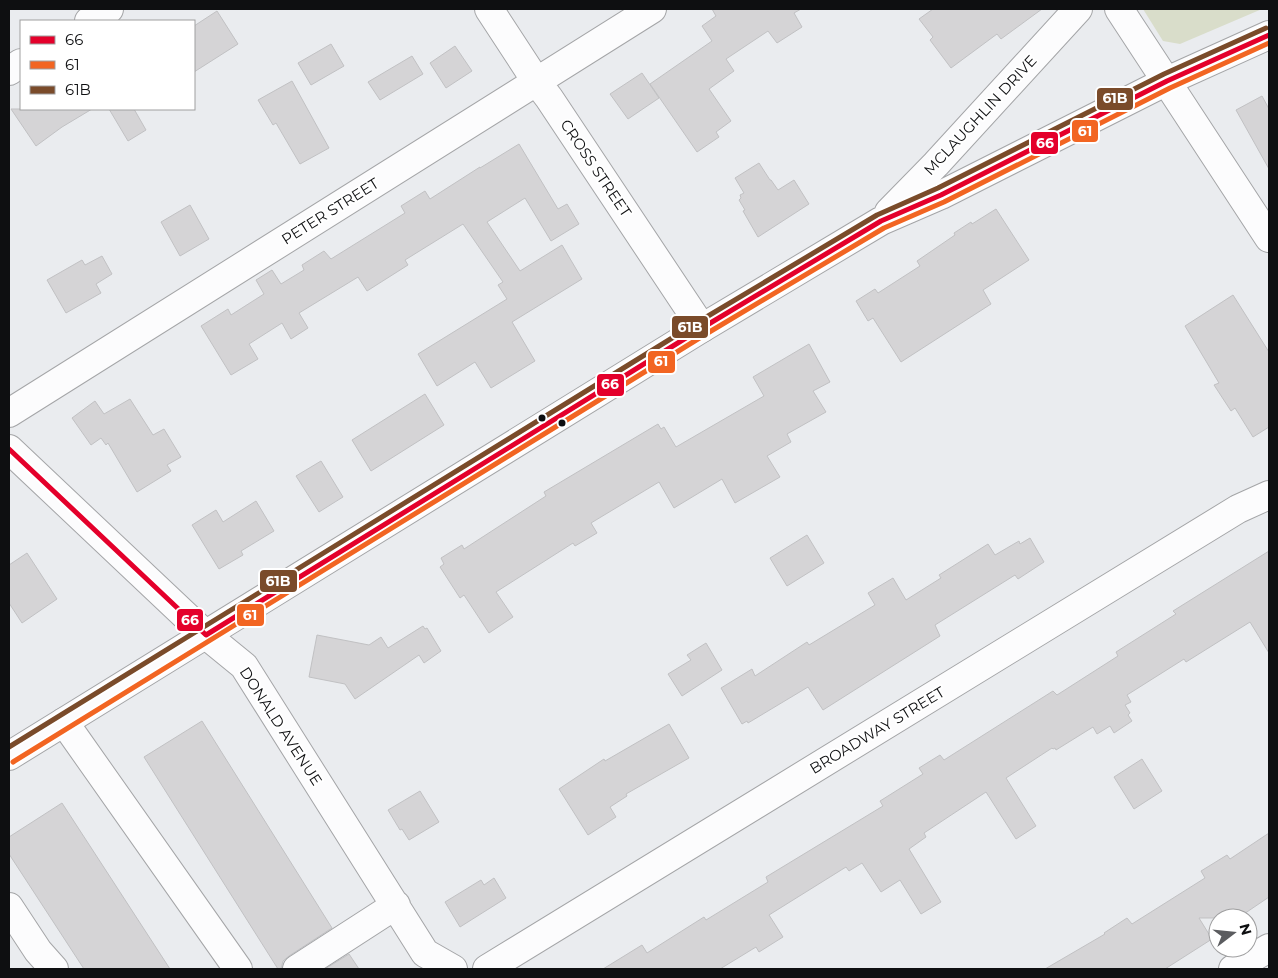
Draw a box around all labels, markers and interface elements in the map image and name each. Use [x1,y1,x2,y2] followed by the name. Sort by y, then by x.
[20,20,195,110] legend
[65,30,83,49] text: 66
[919,51,1041,179] street label: MCLAUGHLIN DRIVE
[65,55,80,74] text: 61
[65,80,91,99] text: 61B
[1096,87,1134,111] line badge: 61B
[1102,89,1128,107] text: 61B
[556,116,636,221] street label: CROSS STREET
[1071,119,1099,143] line badge: 61
[1078,122,1092,140] text: 61
[1030,131,1059,155] line badge: 66
[1036,134,1054,152] text: 66
[278,173,383,249] street label: PETER STREET
[671,315,709,339] line badge: 61B
[677,318,703,336] text: 61B
[647,350,676,374] line badge: 61
[654,352,668,370] text: 61
[596,373,625,397] line badge: 66
[601,375,619,393] text: 66
[537,413,547,423] unlabelled marker
[557,418,567,428] unlabelled marker
[259,569,298,593] line badge: 61B
[265,572,291,590] text: 61B
[236,603,265,627] line badge: 61
[243,606,257,624] text: 61
[176,608,204,632] line badge: 66
[181,611,199,629] text: 66
[236,663,326,789] street label: DONALD AVENUE
[806,682,948,778] street label: BROADWAY STREET
[1208,908,1258,958] north arrow
[1235,921,1256,937] text: N

